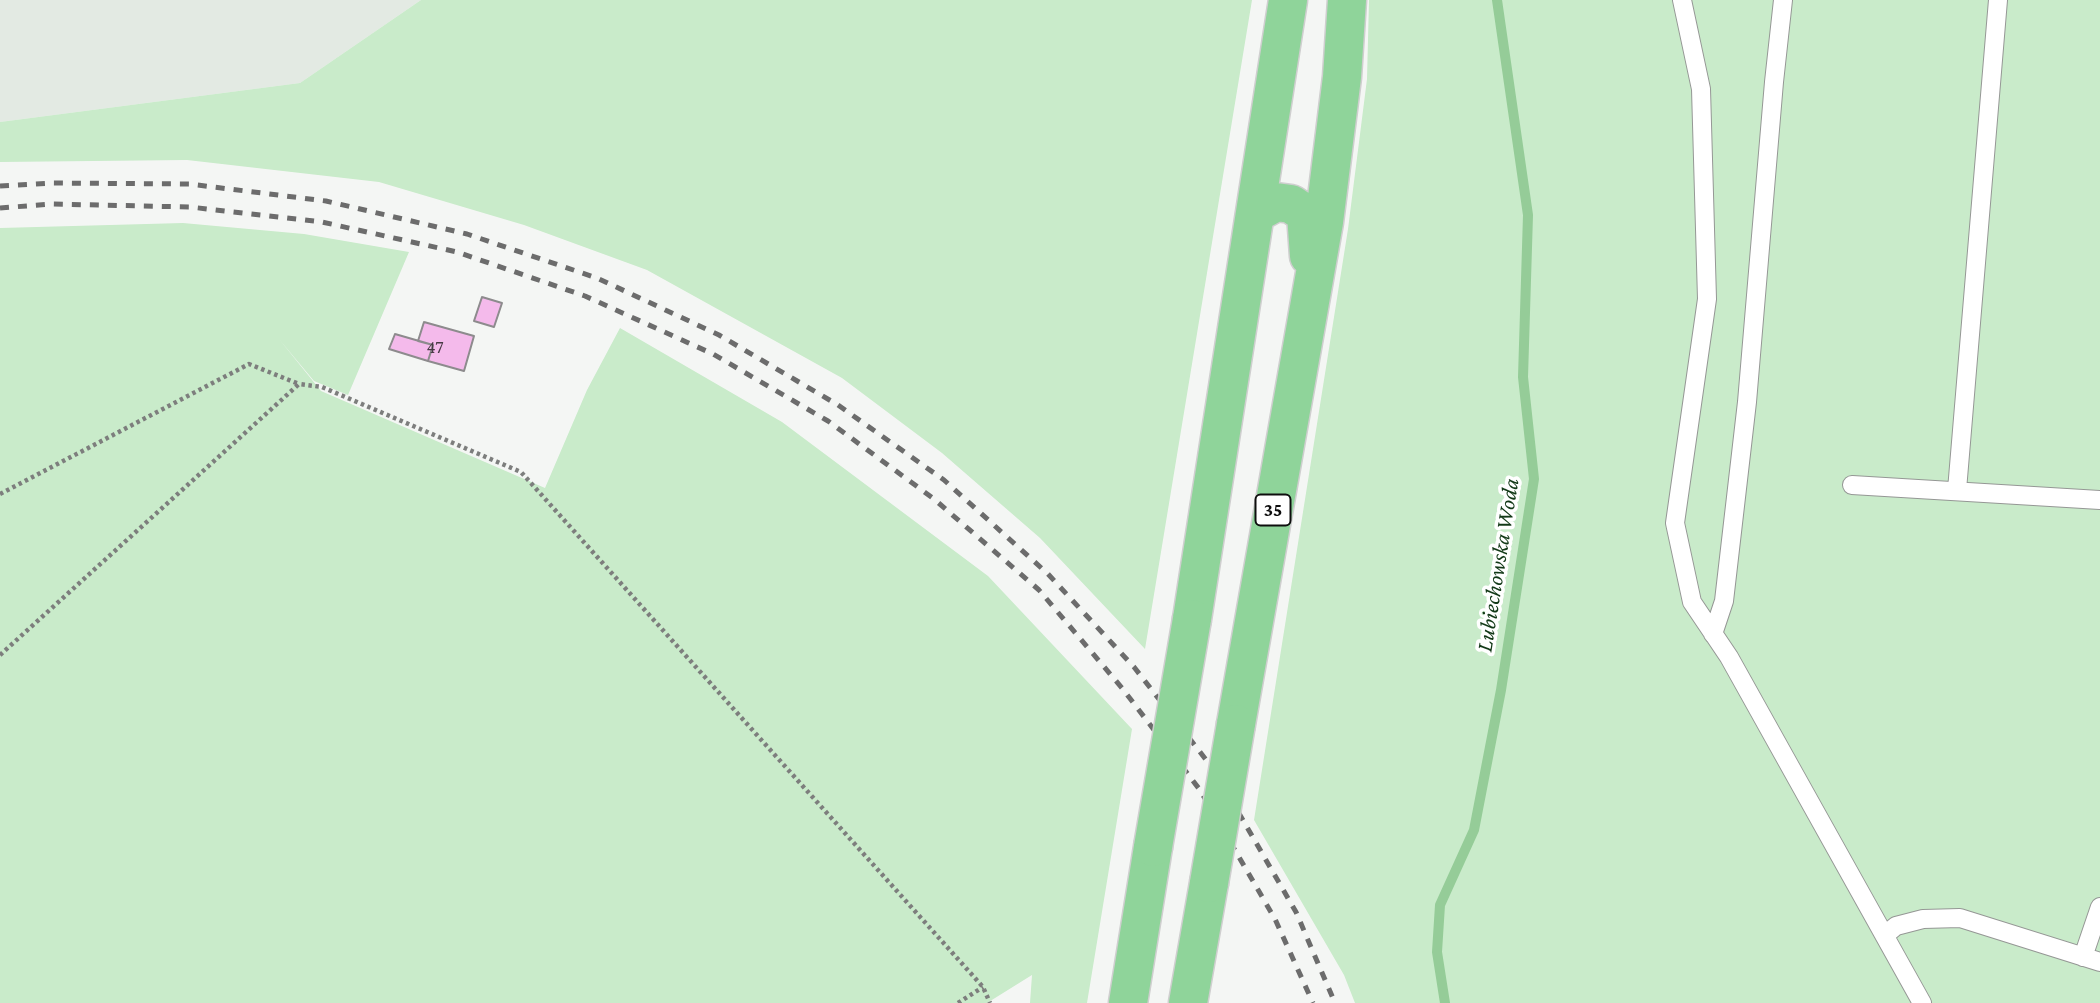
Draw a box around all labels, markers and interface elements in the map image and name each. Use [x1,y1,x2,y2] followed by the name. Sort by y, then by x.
[426,336,444,358] house number: 47
[1471,476,1525,654] water label: Lubiechowska Woda
[1256,495,1290,526] road number: 35

